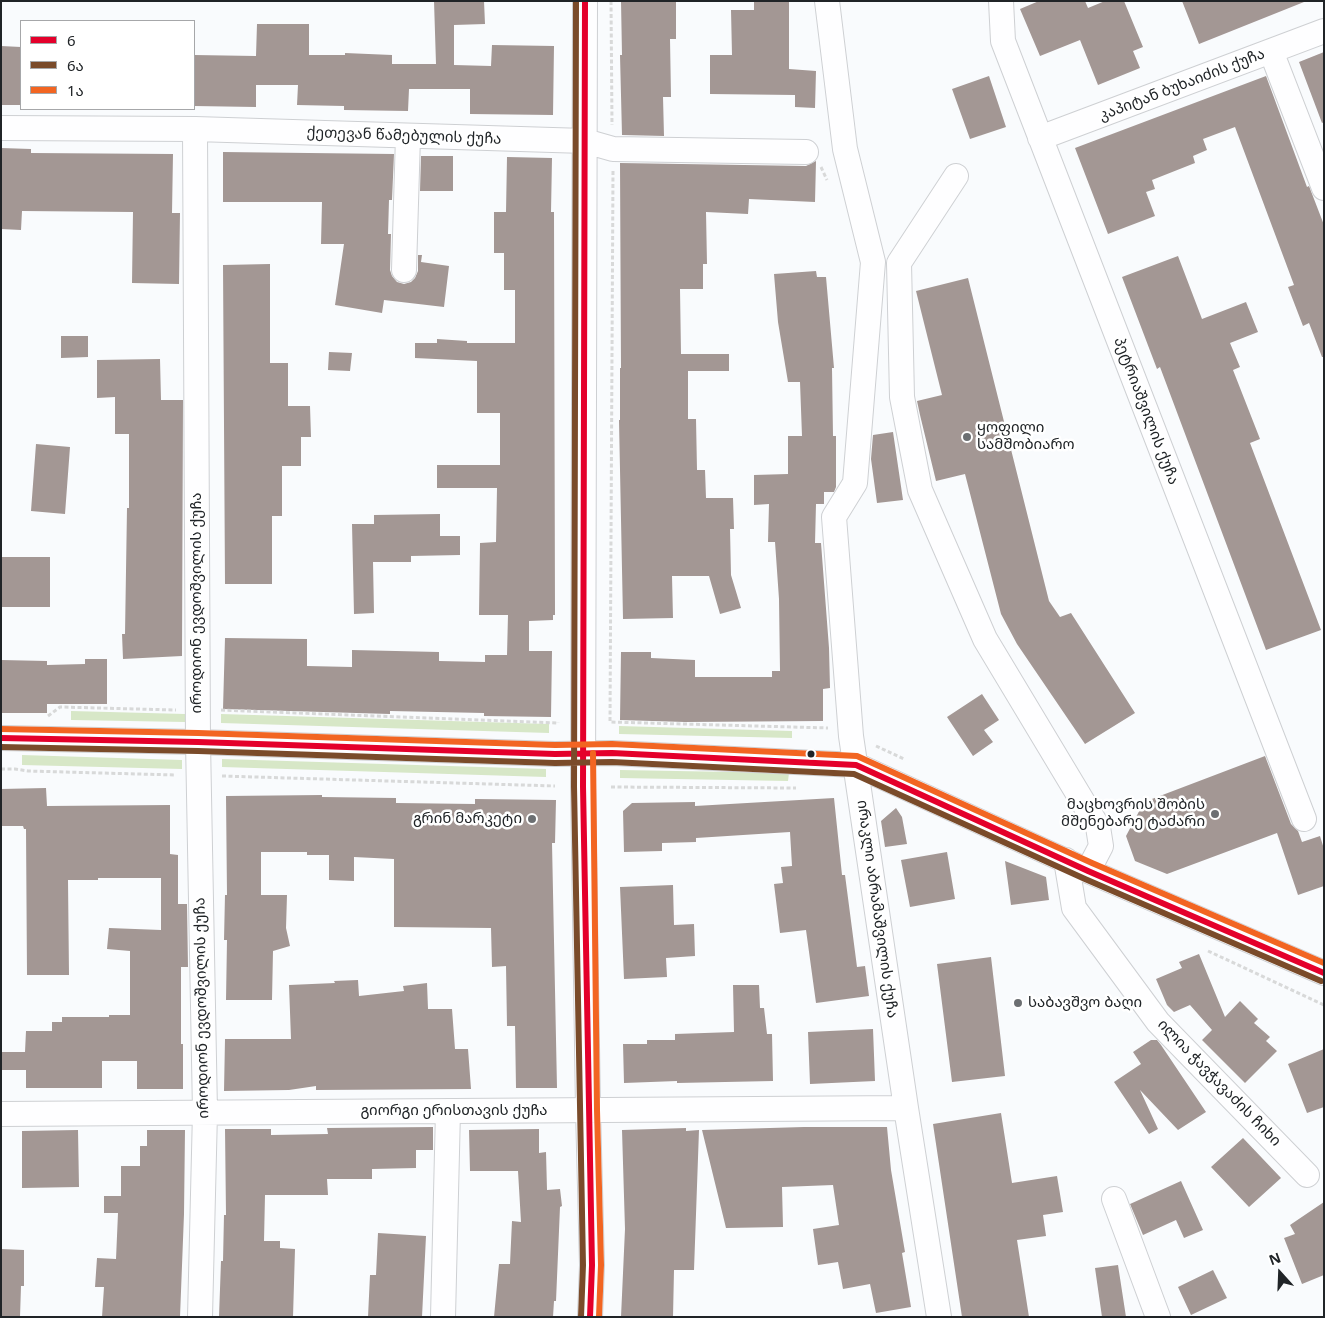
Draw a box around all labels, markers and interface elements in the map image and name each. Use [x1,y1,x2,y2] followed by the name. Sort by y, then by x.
[20,20,195,110] legend
[67,30,76,50] text: 6
[1097,45,1267,125] street label: კაპიტან ბუხაიძის ქუჩა
[67,55,84,75] text: 6ა
[67,80,84,100] text: 1ა
[306,124,502,148] street label: ქეთევან წამებულის ქუჩა
[1110,335,1182,487] street label: პეტრიაშვილის ქუჩა
[977,419,1075,454] place label: ყოფილი სამშობიარო
[961,431,973,443] marker: ყოფილი სამშობიარო
[188,492,206,714] street label: იროდიონ ევდოშვილის ქუჩა
[806,749,816,759] unlabelled marker
[1061,796,1205,831] place label: მაცხოვრის შობის მშენებარე ტაძარი
[853,799,901,1019] street label: ირაკლი აბრამაშვილის ქუჩა
[1209,808,1221,820] marker: მაცხოვრის შობის მშენებარე ტაძარი
[413,810,522,828] place label: გრინ მარკეტი
[526,813,538,825] marker: გრინ მარკეტი
[191,897,213,1119] street label: იროდიონ ევდოშვილის ქუჩა
[1028,994,1142,1012] place label: საბავშვო ბაღი
[1012,997,1024,1009] marker: საბავშვო ბაღი
[1154,1016,1284,1150] street label: ილია ჭავჭავაძის ჩიხი
[360,1102,548,1120] street label: გიორგი ერისთავის ქუჩა
[1255,1248,1305,1298] north arrow
[1266,1248,1283,1269] text: N

